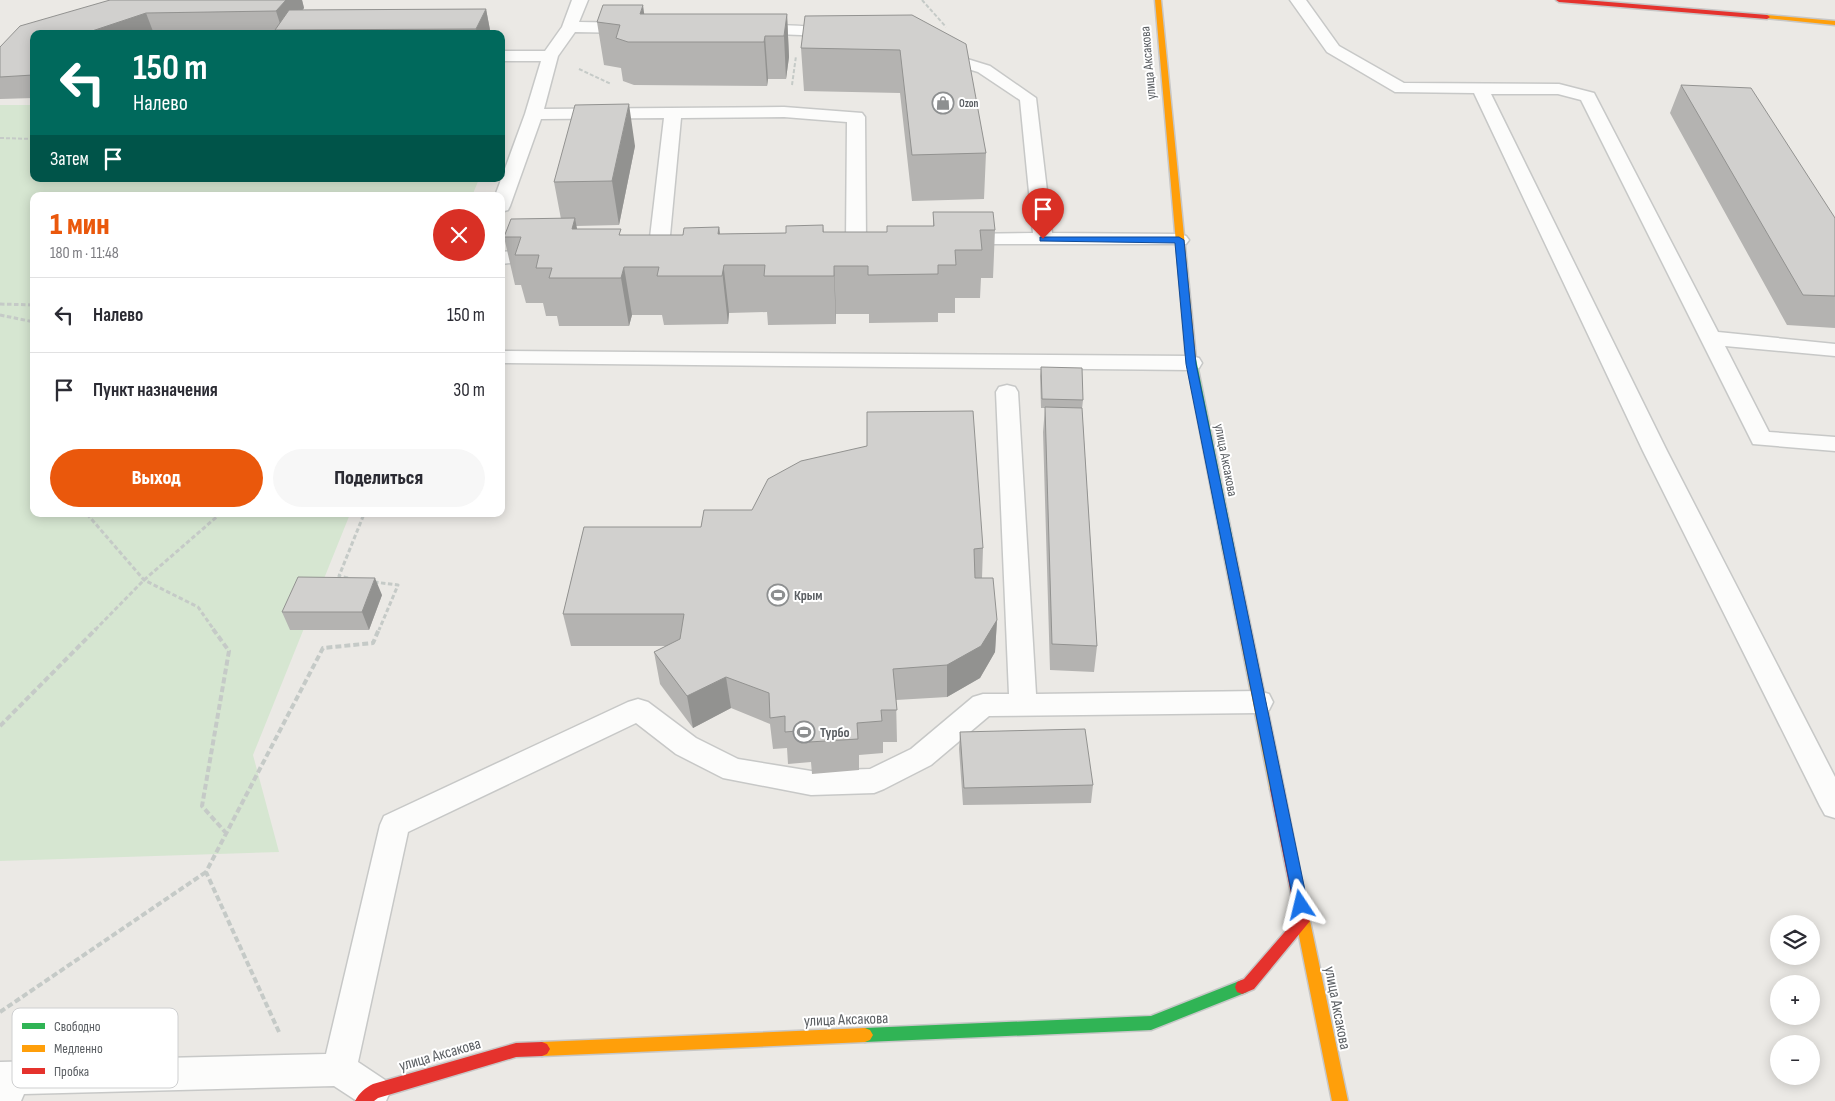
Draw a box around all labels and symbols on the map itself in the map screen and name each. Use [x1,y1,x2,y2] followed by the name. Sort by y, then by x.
[1136,25,1160,101] street label: улица Аксакова
[931,91,955,115] shop icon: Ozon
[959,97,979,110] place label: Ozon
[1022,188,1064,239] pin
[1211,422,1241,498] street label: улица Аксакова
[766,583,790,607] sports icon: Крым
[794,587,823,604] place label: Крым
[792,720,816,744] sports icon: Турбо
[820,724,850,741] place label: Турбо
[1274,878,1326,930] position arrow
[1320,965,1354,1051] street label: улица Аксакова
[12,1008,178,1088] legend
[804,1009,888,1031] street label: улица Аксакова
[54,1018,101,1035] text: Свободно
[397,1034,483,1076] street label: улица Аксакова
[54,1040,103,1057] text: Медленно
[54,1063,89,1080] text: Пробка

